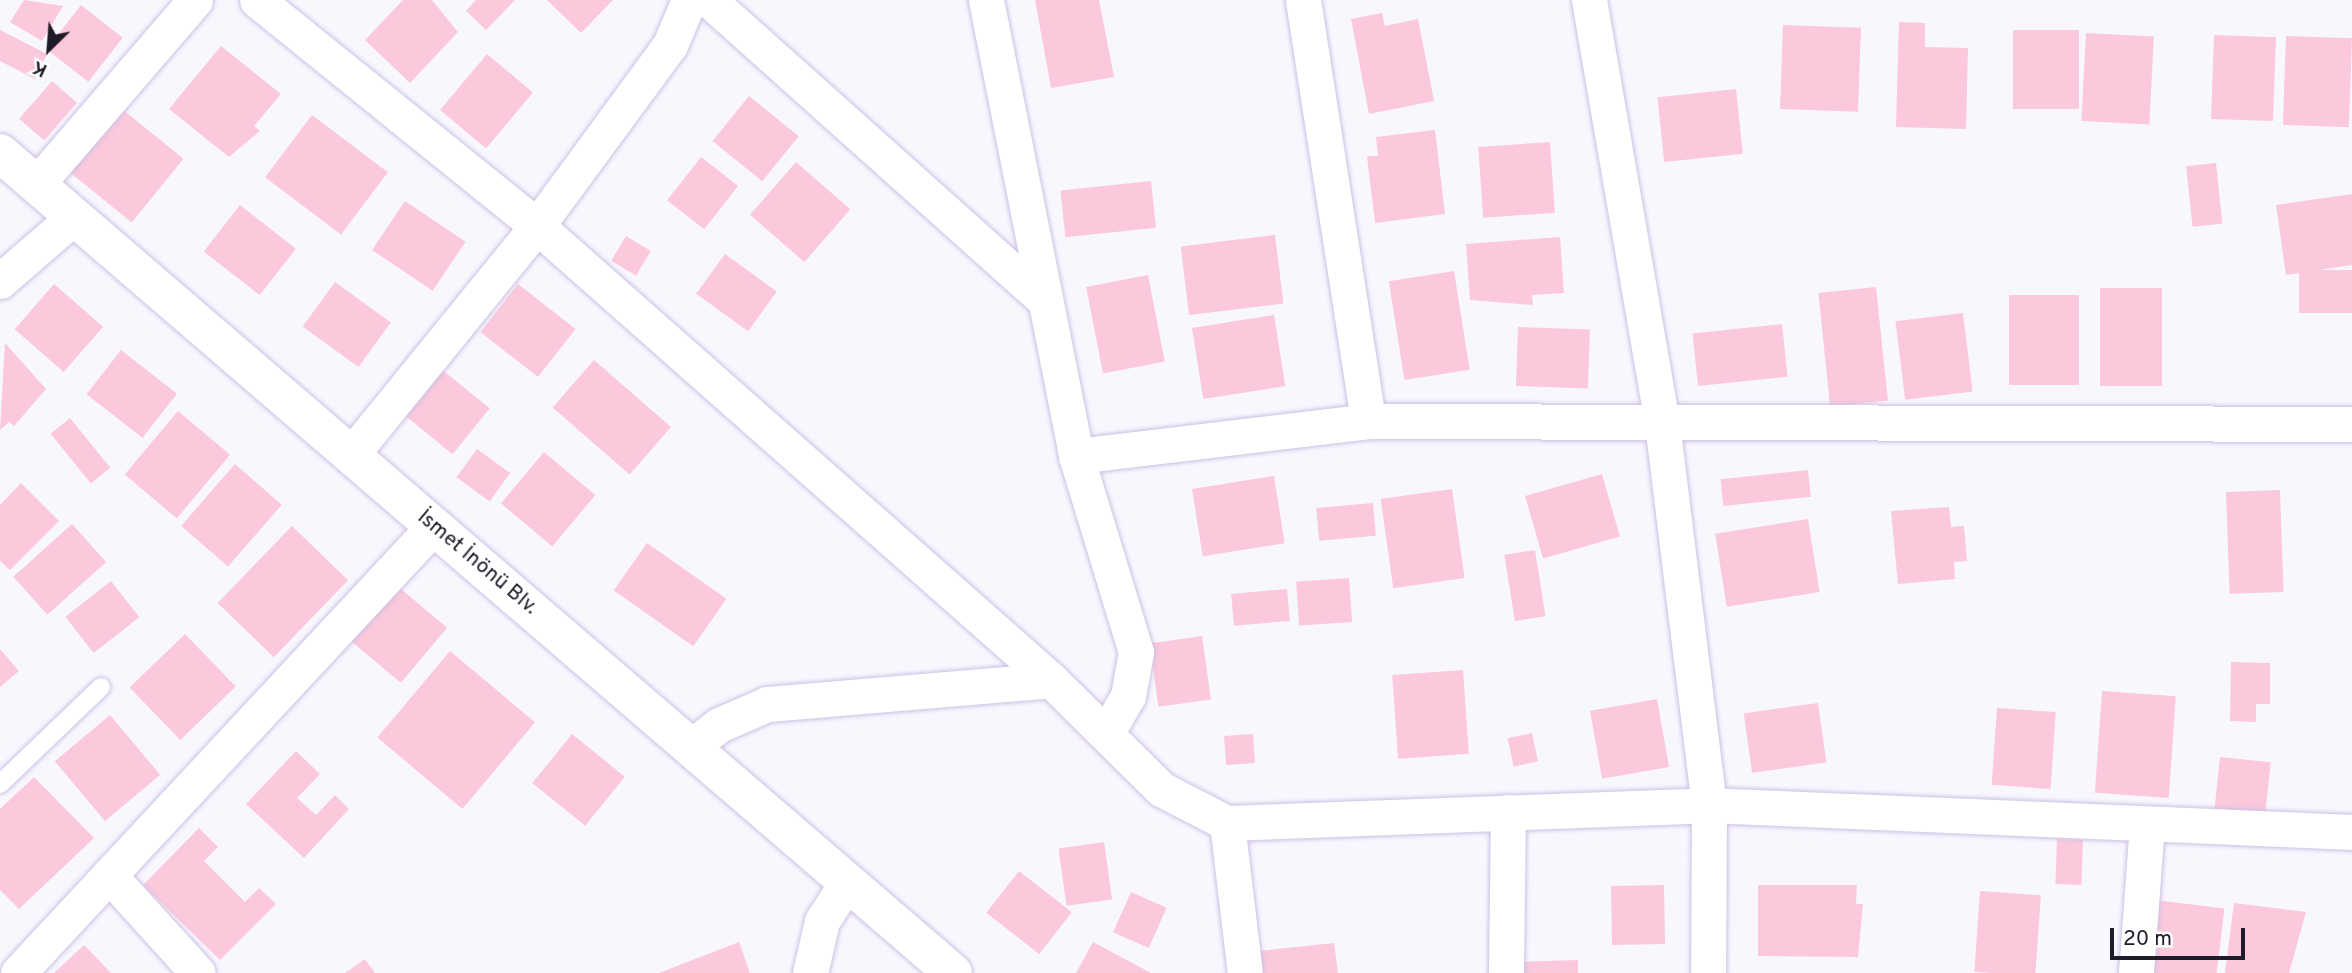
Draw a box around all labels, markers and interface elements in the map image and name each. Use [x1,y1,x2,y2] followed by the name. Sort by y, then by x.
[14,14,84,84] north arrow
[29,54,51,82] text: K
[412,505,542,621] street label: İsmet İnönü Blv.
[2114,914,2249,958] scale bar
[2123,926,2172,953] text: 20 m

